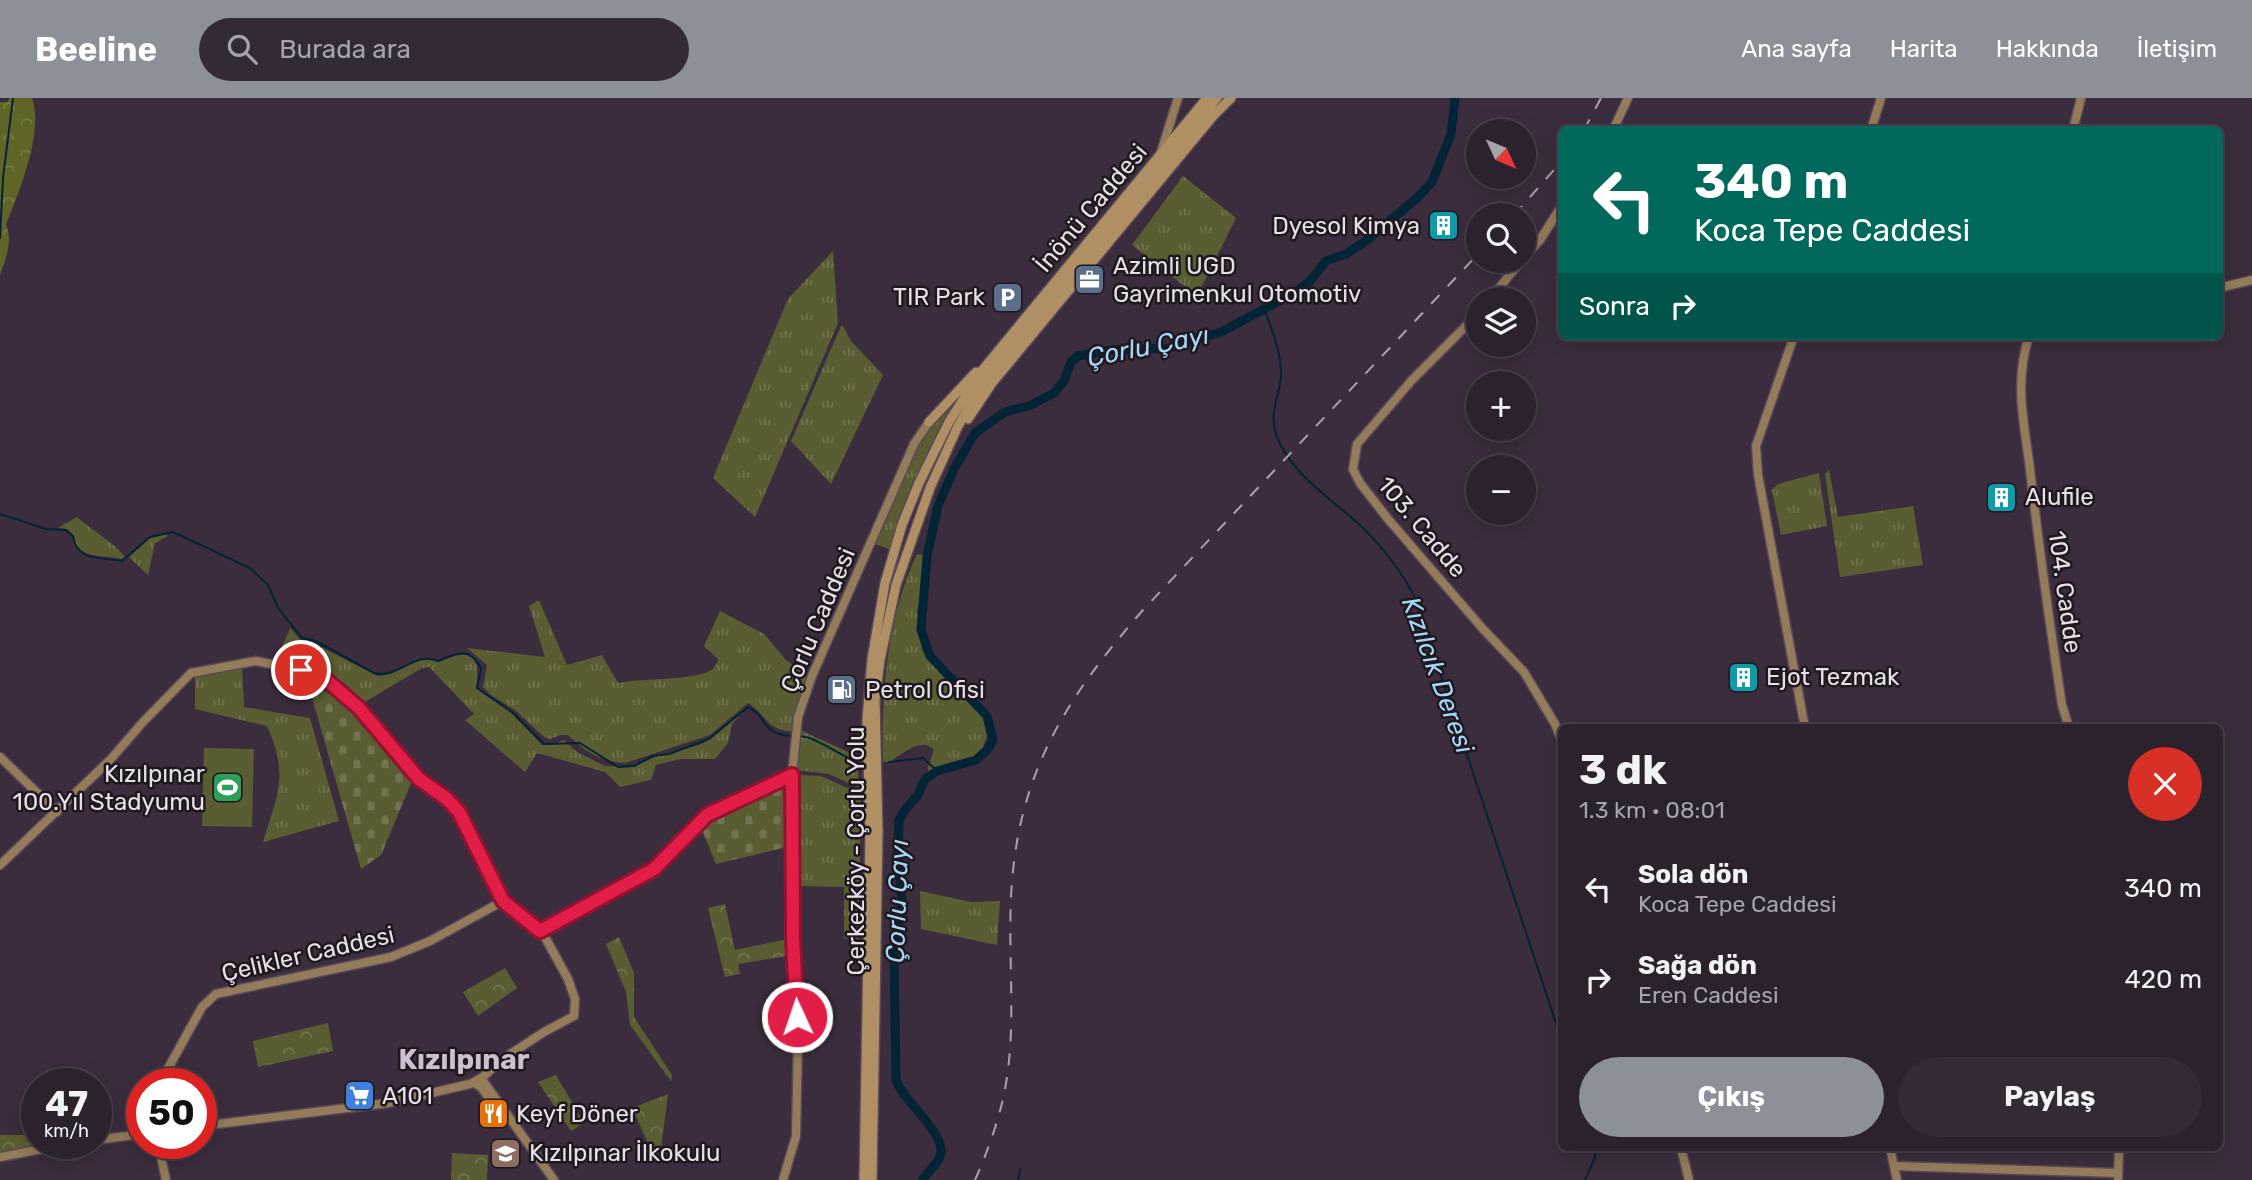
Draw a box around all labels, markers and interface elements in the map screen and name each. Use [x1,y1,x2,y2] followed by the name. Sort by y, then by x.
[199,18,689,81] search box
[35,30,157,69] text: Beeline
[223,30,261,68] icon: search
[279,34,411,65] text: Burada ara
[1741,35,1852,63] text: Ana sayfa
[1890,35,1958,63] text: Harita
[1996,35,2099,63] text: Hakkında
[2137,35,2217,63] text: İletişim
[1466,119,1536,189] north arrow
[1466,119,1536,525] map controls
[1029,138,1153,278] street label: İnönü Caddesi
[1694,152,1848,210] text: 340 m
[1579,154,1670,245] icon: left
[1466,203,1536,273] button: search
[1426,209,1460,243] building icon: Dyesol Kimya
[1694,211,1970,249] text: Koca Tepe Caddesi
[1272,212,1420,240] place label: Dyesol Kimya
[1113,252,1361,308] place label: Azimli UGD Gayrimenkul Otomotiv
[1073,263,1107,297] office icon: Azimli UGD Gayrimenkul Otomotiv
[991,280,1025,314] parking icon: TIR Park
[893,283,986,311] place label: TIR Park
[1466,287,1536,357] button: layers
[1664,287,1702,325] icon: right
[1579,291,1650,322] text: Sonra
[1084,319,1212,374] water label: Çorlu Çayı
[1466,371,1536,441] button: +
[1466,455,1536,525] button: −
[1372,471,1472,583] street label: 103. Cadde
[1985,480,2019,514] building icon: Alufile
[2025,483,2094,511] place label: Alufile
[2043,529,2087,655] street label: 104. Cadde
[775,543,861,697] street label: Çorlu Caddesi
[1395,593,1480,758] water label: Kızılcık Deresi
[271,640,331,700] pin
[282,651,320,689] icon: arrive
[1726,660,1760,694] building icon: Ejot Tezmak
[1766,663,1900,691] place label: Ejot Tezmak
[825,673,859,707] fuel station icon: Petrol Ofisi
[865,676,985,704] place label: Petrol Ofisi
[842,727,870,975] street label: Çerkezköy - Çorlu Yolu
[1579,745,1667,795] text: 3 dk
[2128,747,2202,821] button: close
[13,760,205,816] place label: Kızılpınar 100.Yıl Stadyumu
[211,771,245,805] sports icon: Kızılpınar 100.Yıl Stadyumu
[1579,796,1725,824] text: 1.3 km · 08:01
[880,839,915,963] water label: Çorlu Çayı
[1638,859,1748,890] text: Sola dön
[1579,870,1617,908] icon: left
[2124,873,2202,904] text: 340 m
[1638,890,1837,918] text: Koca Tepe Caddesi
[219,921,397,987] street label: Çelikler Caddesi
[1638,950,1757,981] text: Sağa dön
[1579,961,1617,999] icon: right
[2125,964,2202,995] text: 420 m
[760,980,834,1054] position arrow
[1638,981,1778,1009] text: Eren Caddesi
[399,1043,530,1076] district label: Kızılpınar
[1579,1057,1884,1137] button: Çıkış
[1898,1057,2202,1137] button: Paylaş
[126,1068,217,1159] speed limit sign: 50
[342,1079,376,1113] supermarket icon: A101
[382,1082,433,1110] place label: A101
[45,1083,88,1125] text: 47
[476,1097,510,1131] restaurant icon: Keyf Döner
[516,1100,638,1128] place label: Keyf Döner
[44,1120,89,1142] text: km/h
[489,1136,523,1170] school or university icon: Kızılpınar İlkokulu
[529,1139,721,1167] place label: Kızılpınar İlkokulu

